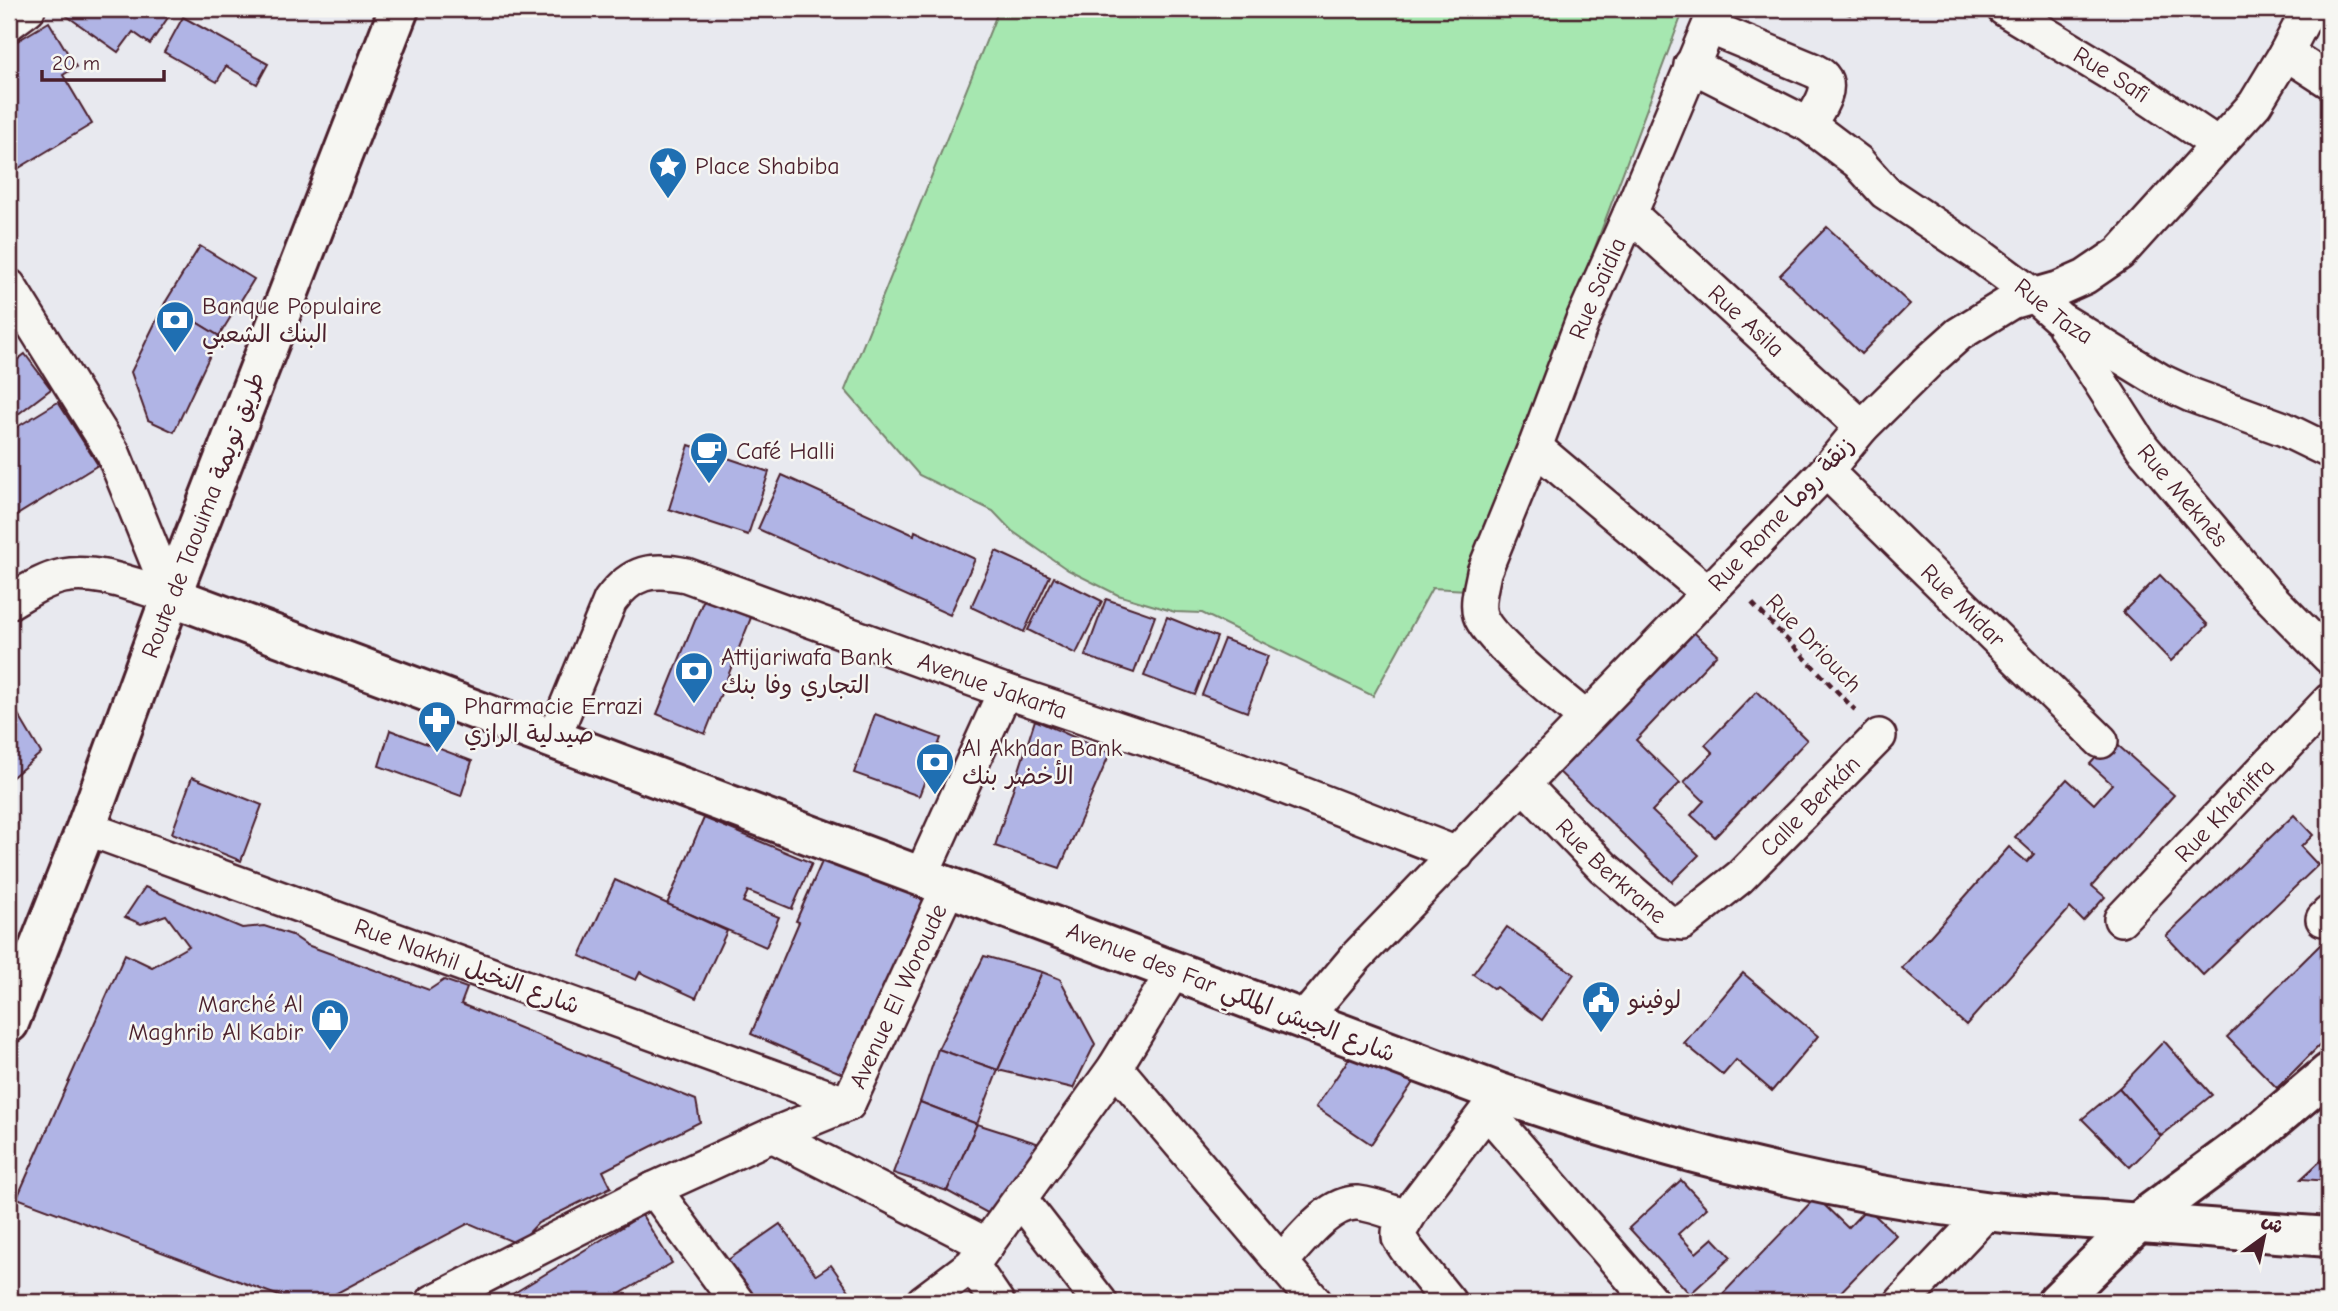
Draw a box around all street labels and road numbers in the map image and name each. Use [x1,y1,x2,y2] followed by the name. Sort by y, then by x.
[2068,40,2155,109] street label: Rue Safi
[1563,233,1632,343] street label: Rue Saïdia
[2009,272,2098,350] street label: Rue Taza
[1702,279,1790,363] street label: Rue Asila
[135,368,271,662] street label: Route de Taouima طريق تويمة
[1702,431,1860,597] street label: Rue Rome زنقة روما
[2132,438,2234,552] street label: Rue Meknès
[1915,558,2011,653] street label: Rue Midar
[1760,588,1868,698] street label: Rue Driouch
[914,647,1071,725] street label: Avenue Jakarta
[1754,750,1866,863] street label: Calle Berkán
[2169,753,2280,868] street label: Rue Khénifra
[1550,813,1672,929] street label: Rue Berkrane
[843,899,953,1093] street label: Avenue El Woroude
[350,912,583,1023] street label: Rue Nakhil شارع النخيل
[1060,916,1399,1074] street label: Avenue des Far شارع الجيش الملكي

